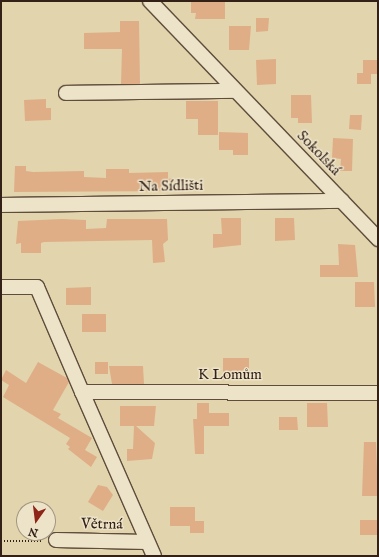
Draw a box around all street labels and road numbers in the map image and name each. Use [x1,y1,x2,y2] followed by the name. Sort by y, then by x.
[293,127,345,179] street label: Sokolská
[139,176,203,196] street label: Na Sídlišti
[198,366,262,384] street label: K Lomům
[81,515,123,533] street label: Větrná

